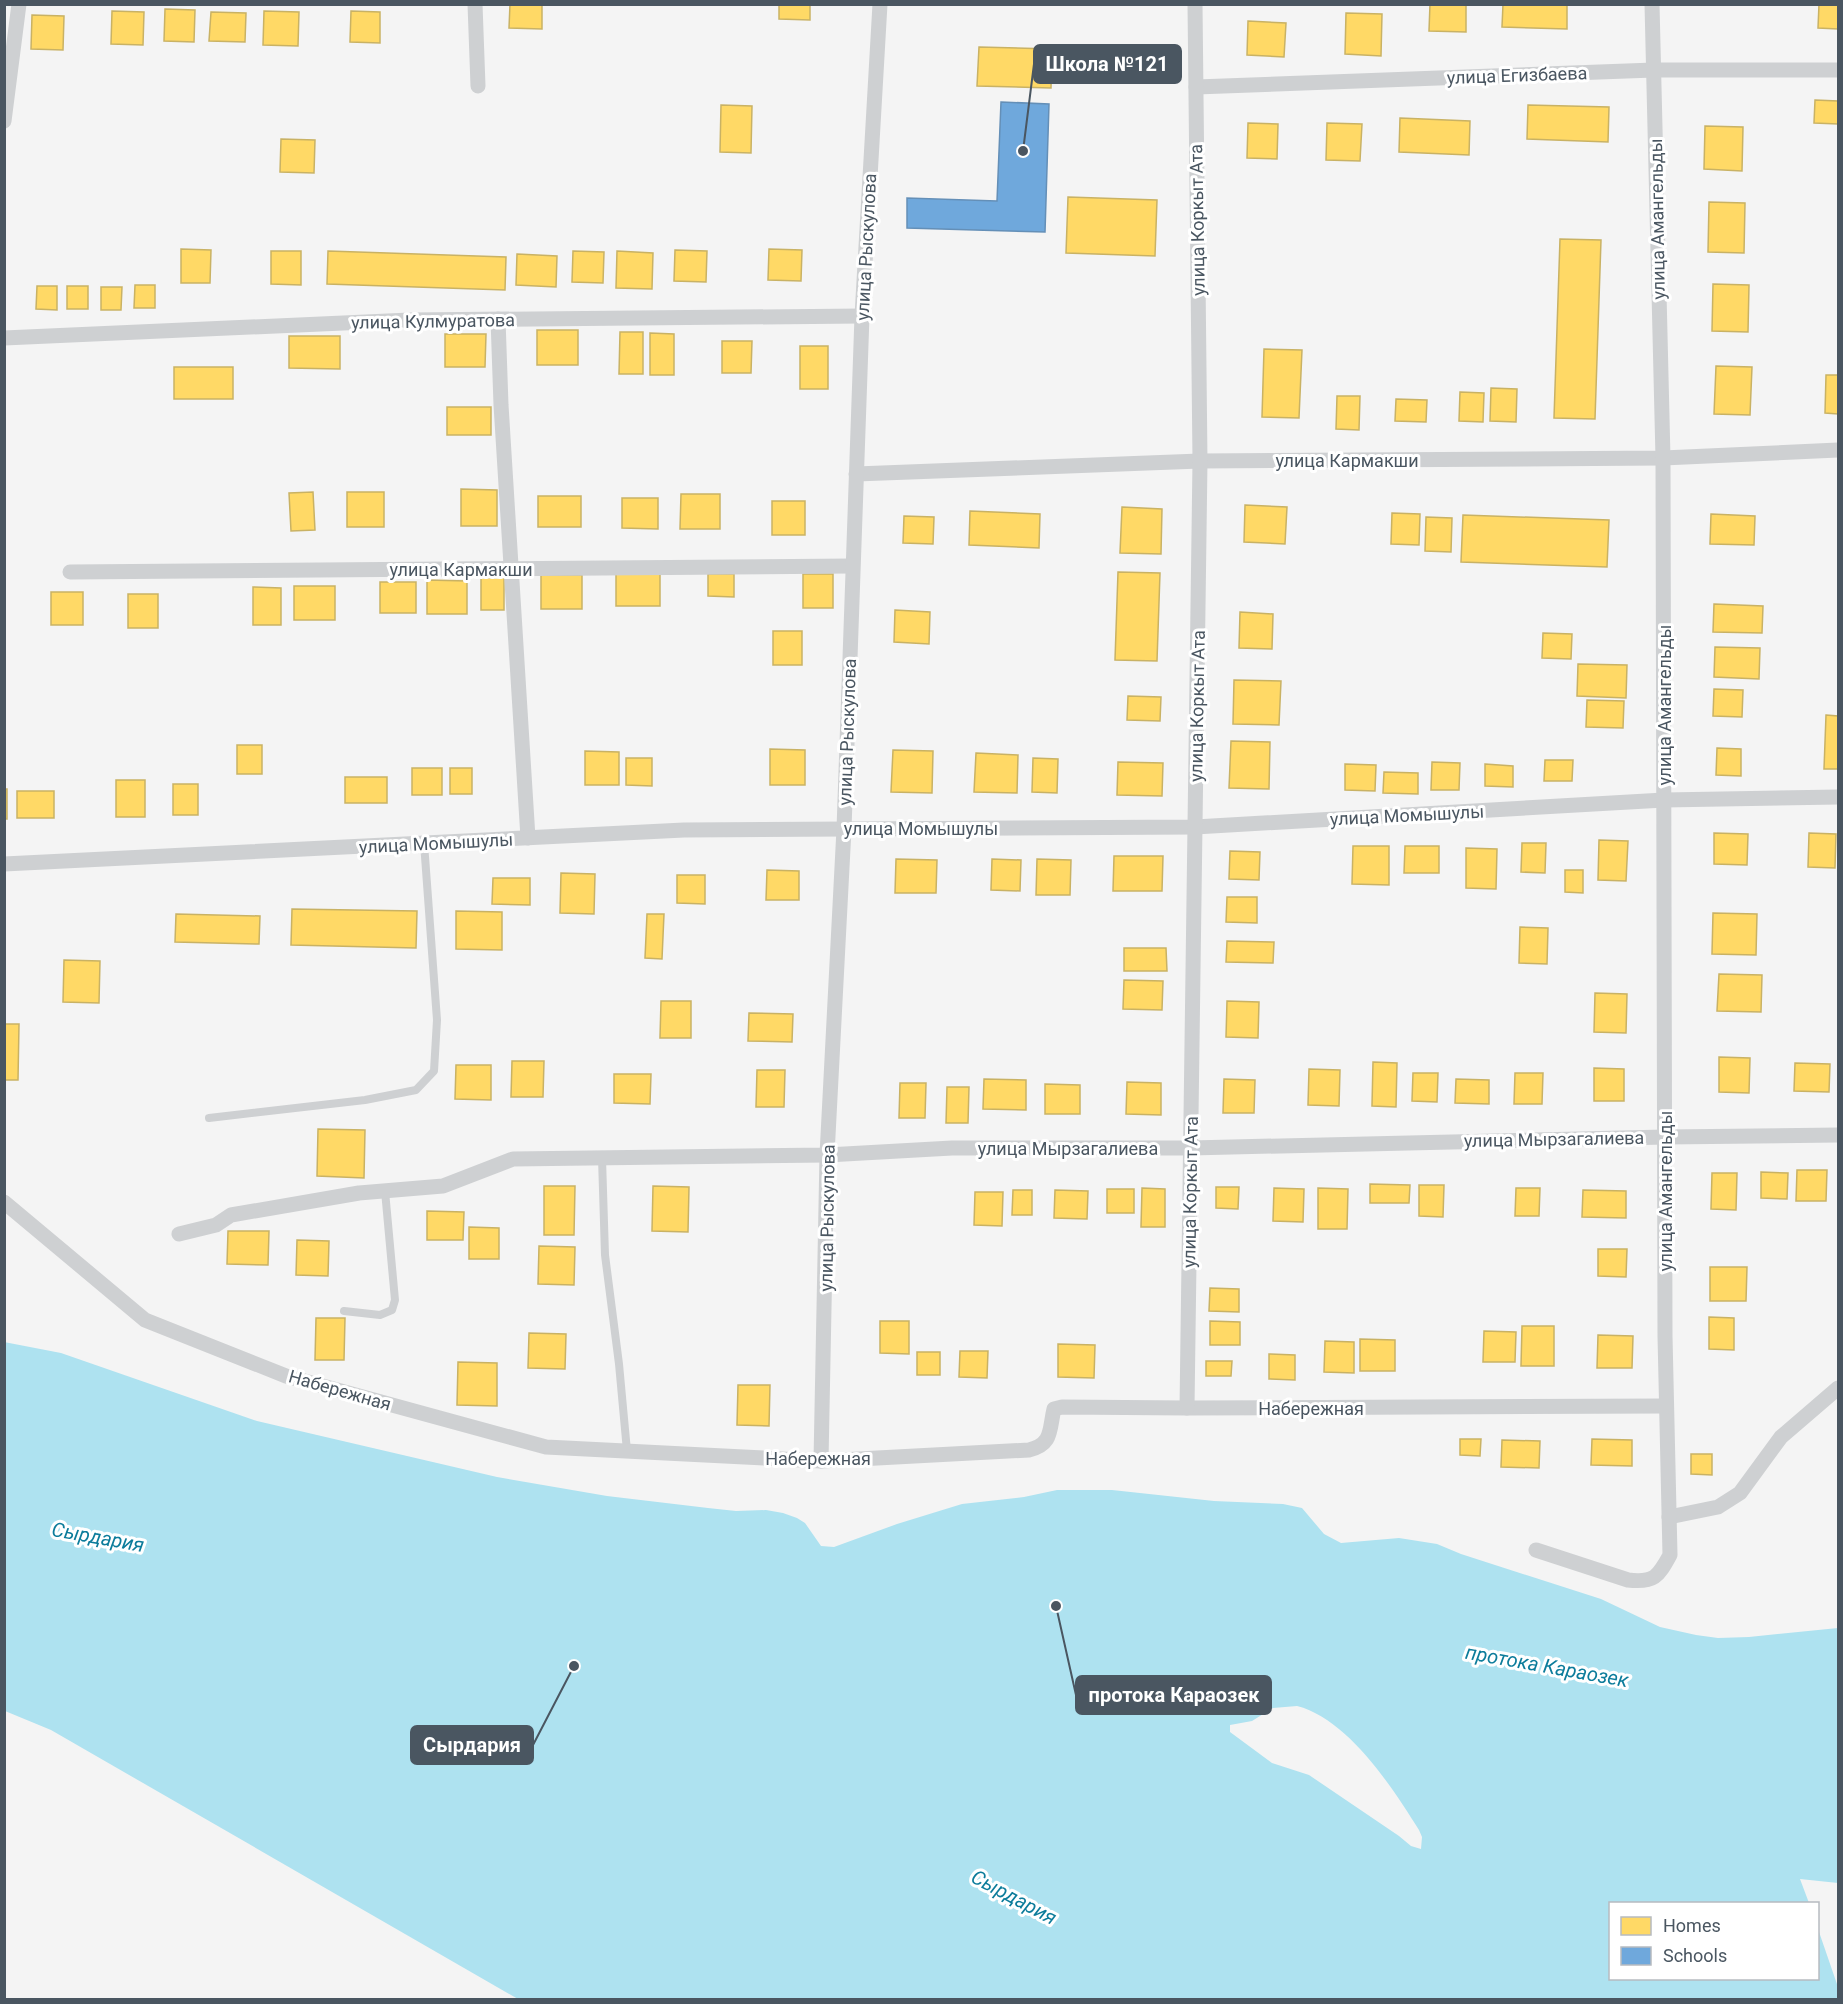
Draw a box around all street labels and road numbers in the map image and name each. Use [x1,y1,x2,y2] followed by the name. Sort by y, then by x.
[1446,62,1588,88] street label: улица Егизбаева
[1645,138,1669,300] street label: улица Амангельды
[1185,144,1209,296] street label: улица Коркыт Ата
[852,173,880,321] street label: улица Рыскулова
[351,309,515,333] street label: улица Кулмуратова
[1275,450,1419,471] street label: улица Кармакши
[389,559,533,580] street label: улица Кармакши
[1654,624,1675,786] street label: улица Амангельды
[1185,630,1209,782] street label: улица Коркыт Ата
[834,658,860,806] street label: улица Рыскулова
[1329,800,1485,830] street label: улица Момышулы
[844,818,998,839] street label: улица Момышулы
[358,828,514,858] street label: улица Момышулы
[1655,1110,1676,1272] street label: улица Амангельды
[1178,1116,1202,1268] street label: улица Коркыт Ата
[1464,1127,1644,1151] street label: улица Мырзагалиева
[978,1138,1158,1159] street label: улица Мырзагалиева
[815,1144,839,1292] street label: улица Рыскулова
[286,1365,394,1415] street label: Набережная
[1258,1398,1364,1419] street label: Набережная
[765,1448,871,1469] street label: Набережная

